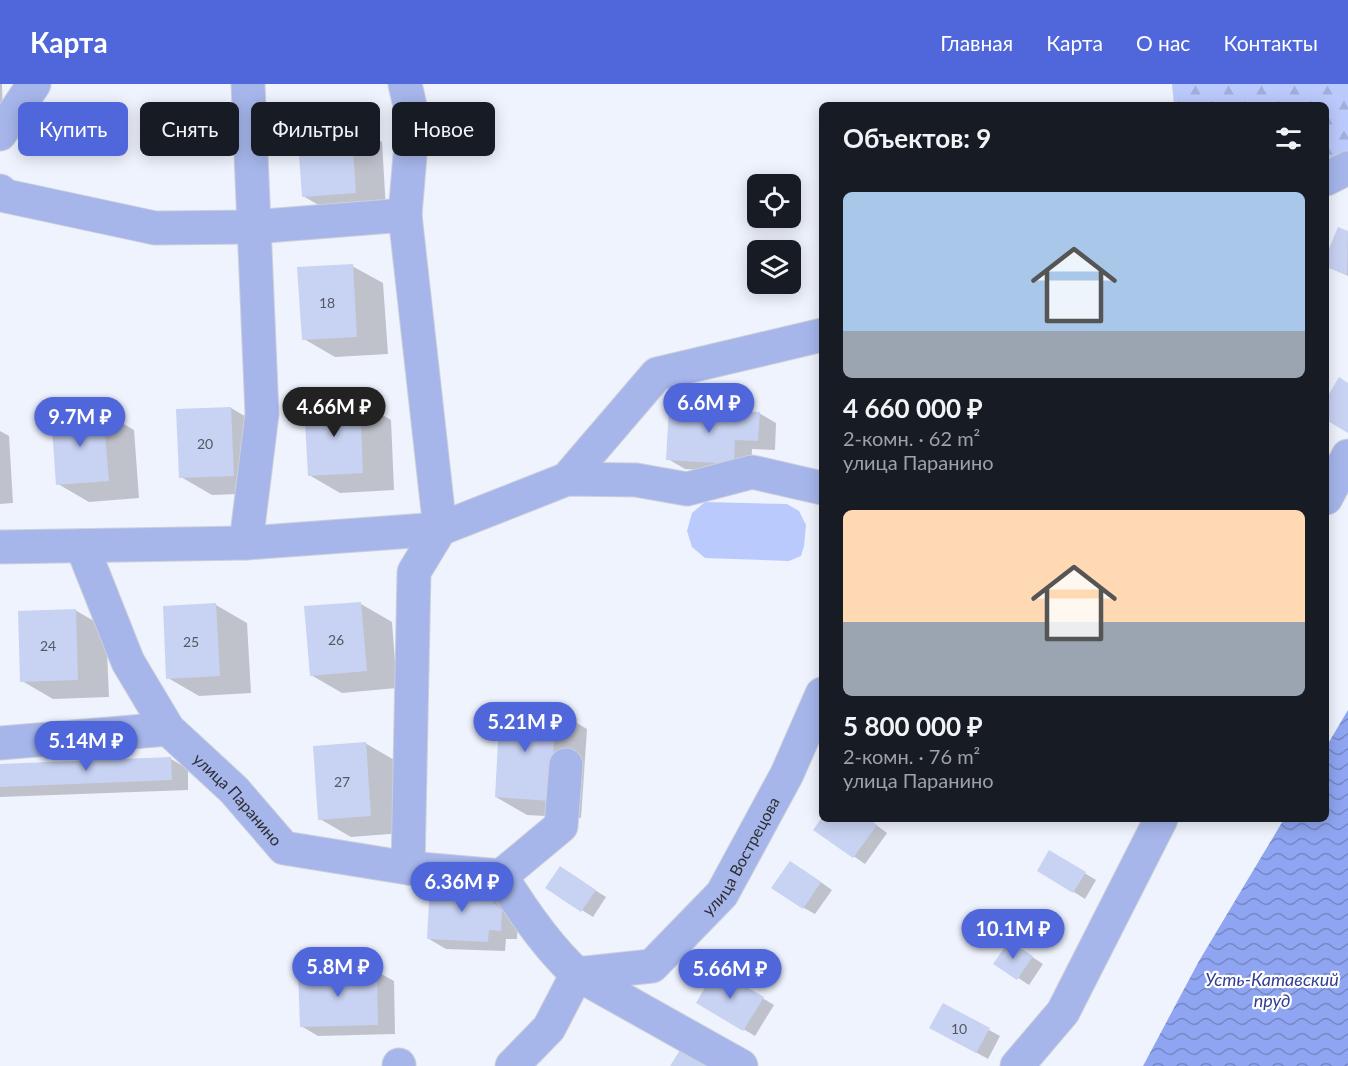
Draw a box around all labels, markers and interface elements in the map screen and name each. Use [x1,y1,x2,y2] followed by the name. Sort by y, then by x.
[30,25,108,59] text: Карта
[940,30,1013,55] text: Главная
[1046,30,1103,55] text: Карта
[1136,30,1190,55] text: О нас
[1223,30,1318,55] text: Контакты
[18,102,128,156] chip: Купить
[140,102,239,156] chip: Снять
[251,102,380,156] chip: Фильтры
[392,102,495,156] chip: Новое
[843,122,991,154] text: Объектов: 9
[1272,122,1305,155] icon: filters
[747,174,801,294] map controls
[747,174,801,228] button: locate
[1020,231,1128,339] icon: home
[747,240,801,294] button: layers
[319,294,335,311] house number: 18
[660,383,758,434] pin: 6.6M ₽
[279,387,389,438] pin: 4.66M ₽
[677,390,741,414] text: 6.6M ₽
[843,392,983,424] text: 4 660 000 ₽
[297,394,371,418] text: 4.66M ₽
[31,397,129,448] pin: 9.7M ₽
[48,404,112,428] text: 9.7M ₽
[843,426,980,450] text: 2-комн. · 62 m²
[197,435,213,452] house number: 20
[843,450,994,474] text: улица Паранино
[1020,549,1128,657] icon: home
[328,631,344,648] house number: 26
[183,633,199,650] house number: 25
[40,637,56,654] house number: 24
[470,702,580,753] pin: 5.21M ₽
[488,709,562,733] text: 5.21M ₽
[843,710,983,742] text: 5 800 000 ₽
[31,721,141,772] pin: 5.14M ₽
[49,728,123,752] text: 5.14M ₽
[843,744,980,768] text: 2-комн. · 76 m²
[190,748,287,849] street label: улица Паранино
[843,768,994,792] text: улица Паранино
[334,773,350,790] house number: 27
[698,793,783,919] street label: улица Вострецова
[407,862,517,913] pin: 6.36M ₽
[425,869,499,893] text: 6.36M ₽
[958,909,1068,960] pin: 10.1M ₽
[976,916,1050,940] text: 10.1M ₽
[289,947,387,998] pin: 5.8M ₽
[675,949,785,1000] pin: 5.66M ₽
[306,954,370,978] text: 5.8M ₽
[693,956,767,980] text: 5.66M ₽
[1205,968,1339,1011] water label: Усть-Катавский пруд
[951,1020,967,1037] house number: 10

